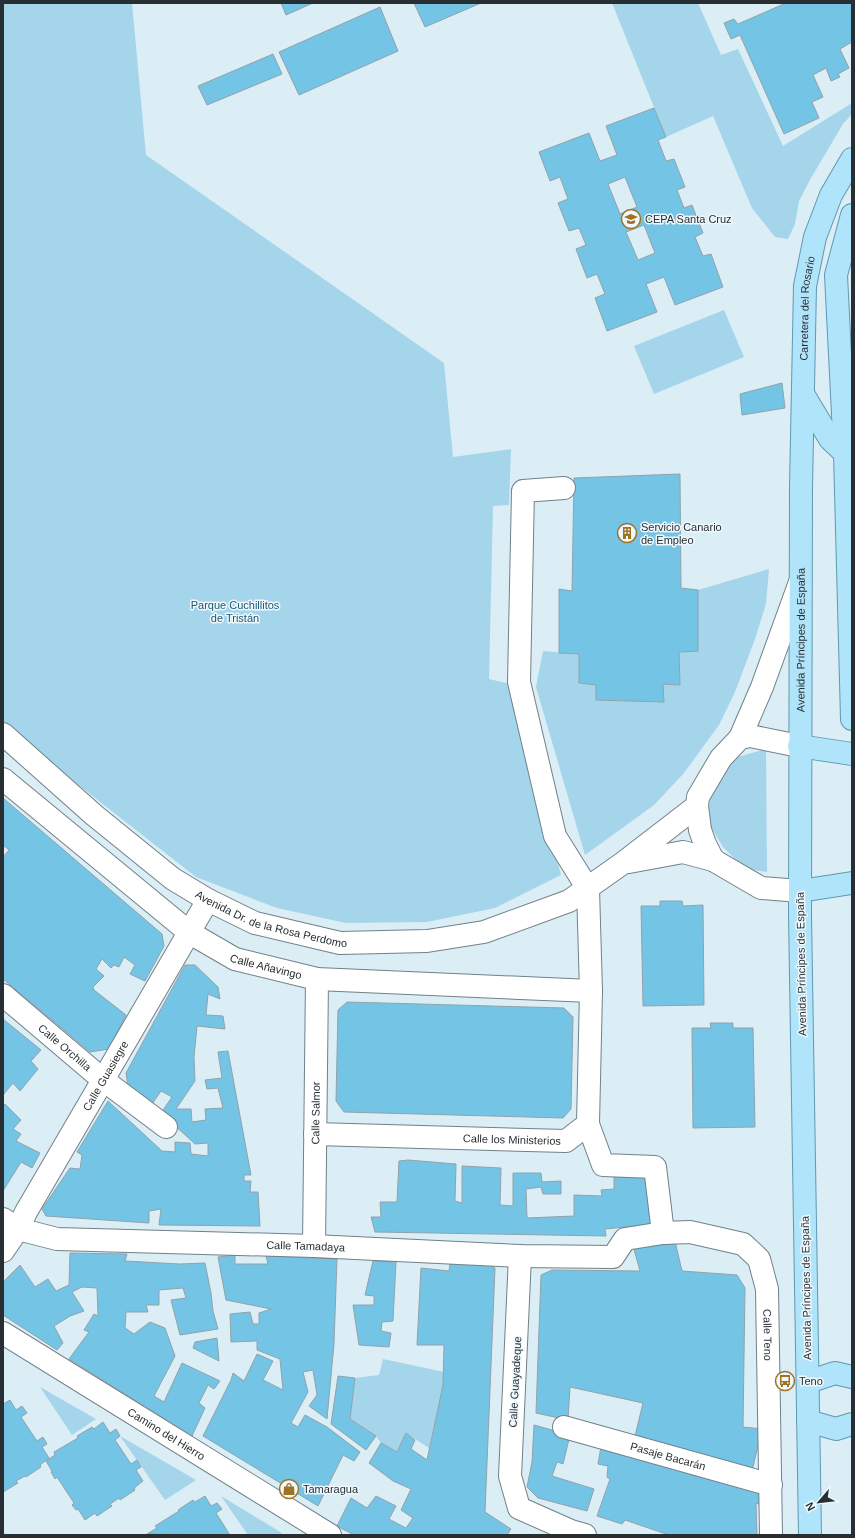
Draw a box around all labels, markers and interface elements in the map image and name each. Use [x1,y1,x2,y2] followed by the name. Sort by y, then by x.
[620,208,642,230] school or university icon: CEPA Santa Cruz
[645,213,732,225] place label: CEPA Santa Cruz
[798,255,817,361] street label: Carretera del Rosario
[641,521,722,546] place label: Servicio Canario de Empleo
[616,522,638,544] building icon: Servicio Canario de Empleo
[794,567,807,712] street label: Avenida Príncipes de España
[191,599,280,624] park label: Parque Cuchillitos de Tristán
[193,888,347,949] street label: Avenida Dr. de la Rosa Perdomo
[794,891,808,1036] street label: Avenida Príncipes de España
[228,951,303,981] street label: Calle Añavingo
[36,1022,94,1074] street label: Calle Orchilla
[80,1039,130,1113] street label: Calle Guasiegre
[309,1081,322,1145] street label: Calle Salmor
[463,1132,562,1147] street label: Calle los Ministerios
[799,1215,813,1360] street label: Avenida Príncipes de España
[266,1239,346,1254] street label: Calle Tamadaya
[761,1309,774,1361] street label: Calle Teno
[507,1336,523,1428] street label: Calle Guayadeque
[774,1370,796,1392] bus stop icon: Teno
[799,1375,823,1387] place label: Teno
[125,1405,207,1462] street label: Camino del Hierro
[629,1440,707,1472] street label: Pasaje Bacarán
[278,1478,300,1500] shop icon: Tamaragua
[799,1482,839,1522] north arrow
[303,1483,359,1495] place label: Tamaragua
[803,1500,817,1513] text: N

